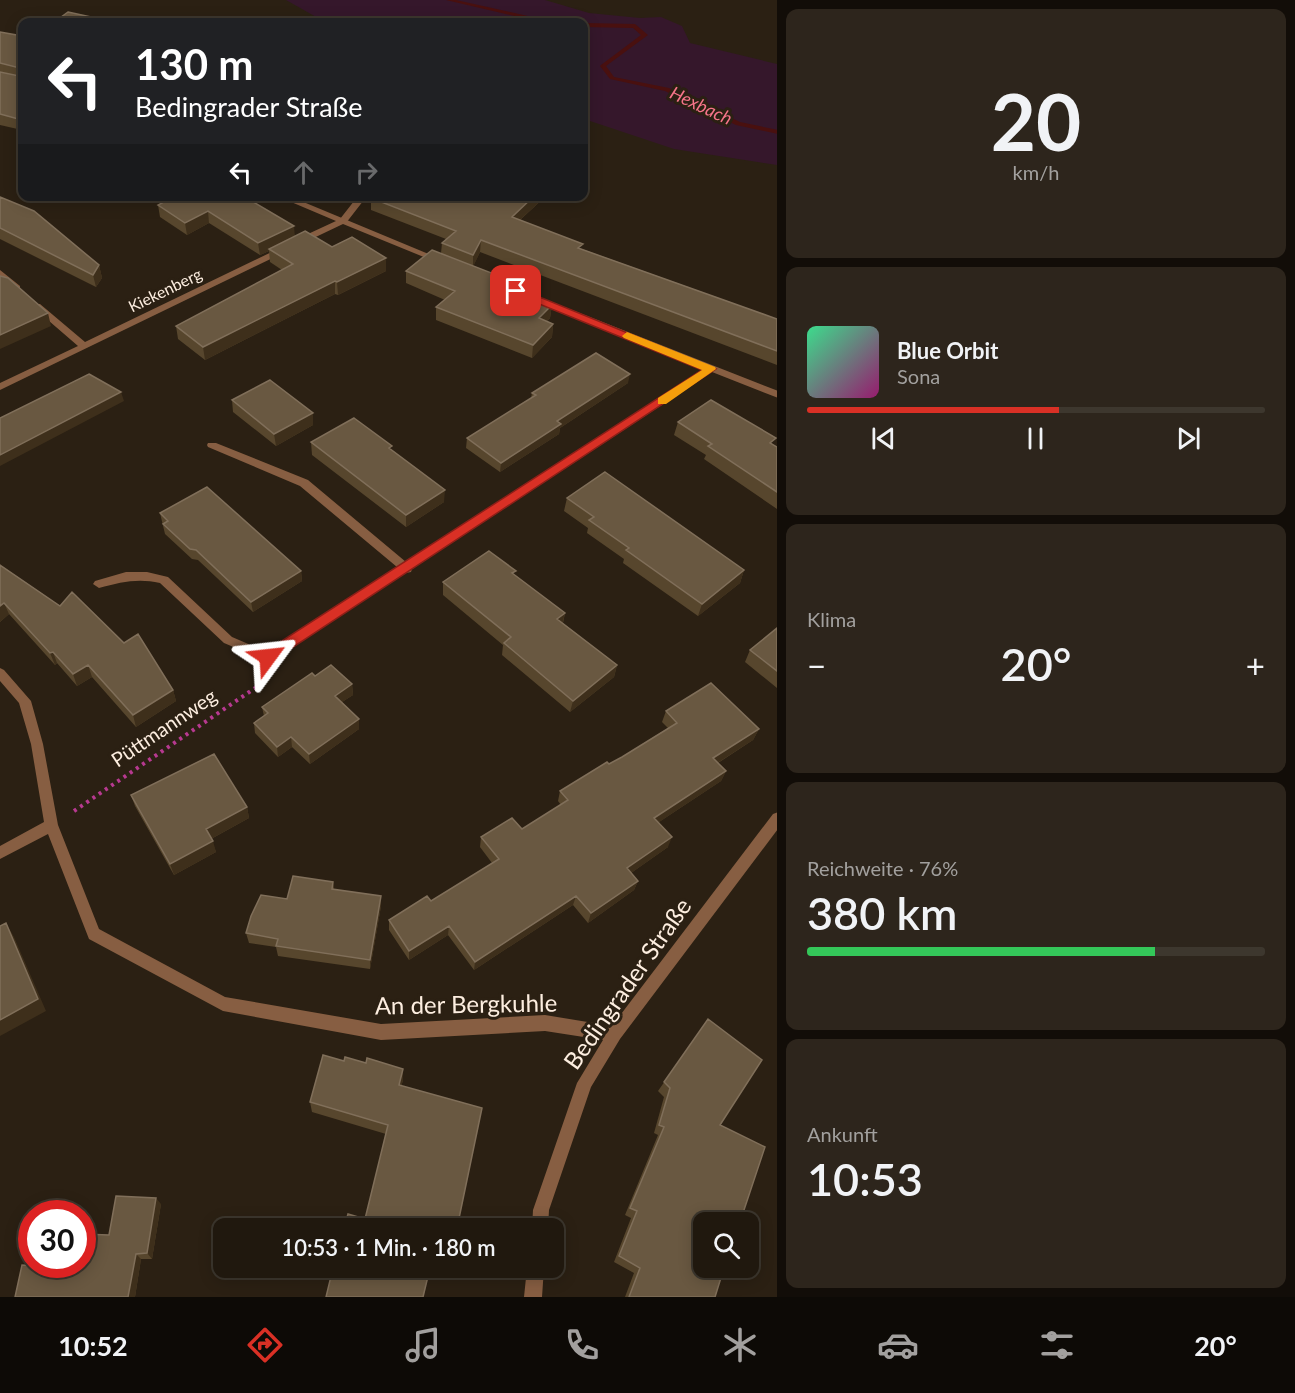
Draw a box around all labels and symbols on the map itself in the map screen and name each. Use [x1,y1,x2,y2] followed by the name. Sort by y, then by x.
[667,81,736,129] water label: Hexbach
[125,264,205,315] street label: Kiekenberg
[490,265,541,316] pin
[236,625,300,689] position arrow
[106,683,221,771] street label: Püttmannweg
[557,892,697,1074] street label: Bedingrader Straße
[374,987,557,1020] street label: An der Bergkuhle
[18,1200,96,1278] speed limit sign: 30

